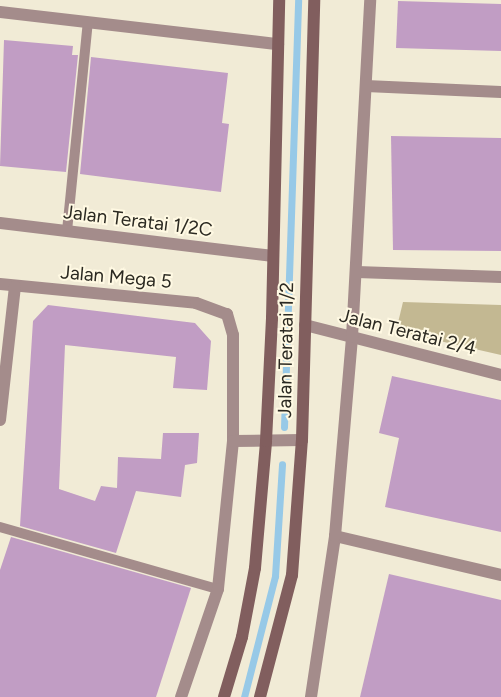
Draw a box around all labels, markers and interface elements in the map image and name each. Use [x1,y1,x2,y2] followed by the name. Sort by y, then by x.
[62,201,214,241] street label: Jalan Teratai 1/2C
[59,261,173,293] street label: Jalan Mega 5
[273,282,299,418] street label: Jalan Teratai 1/2
[337,304,479,360] street label: Jalan Teratai 2/4

